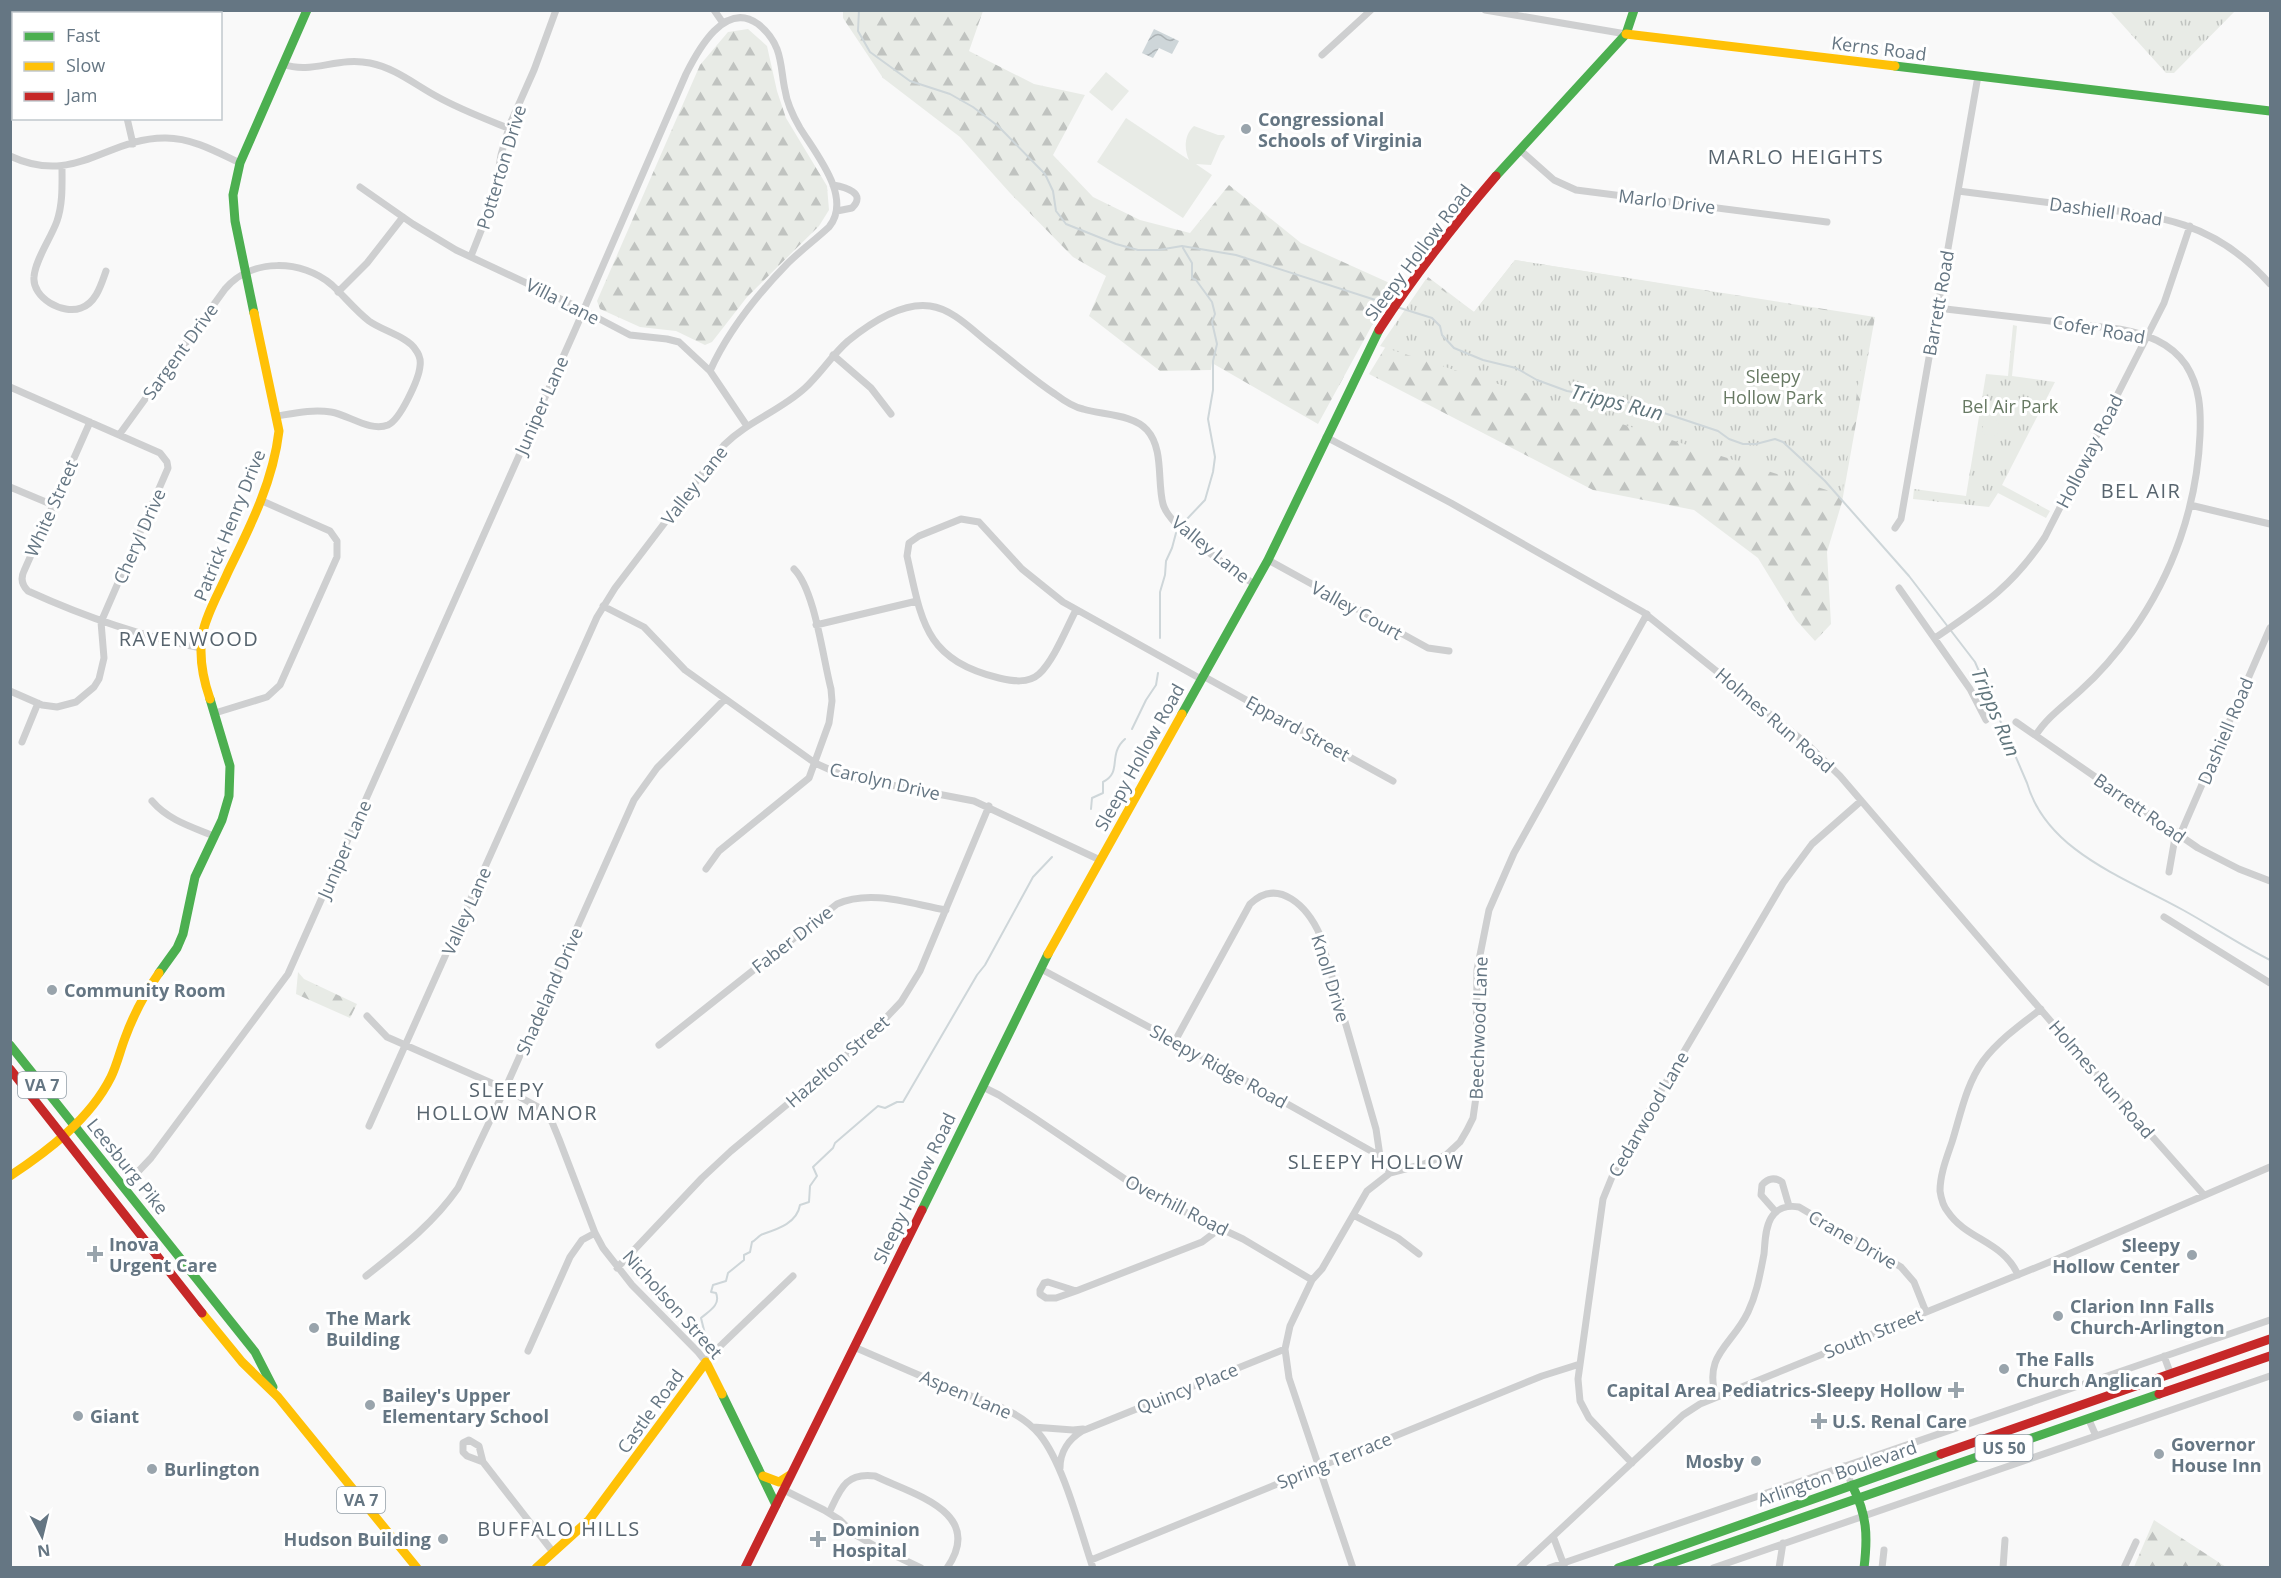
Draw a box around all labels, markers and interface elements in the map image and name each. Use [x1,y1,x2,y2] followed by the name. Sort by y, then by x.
[12,12,222,120] legend
[66,23,100,47] text: Fast
[1830,30,1928,66] street label: Kerns Road
[66,53,105,77] text: Slow
[64,83,98,107] text: Jam
[471,102,531,232] street label: Potterton Drive
[1258,107,1422,152] place label: Congressional Schools of Virginia
[1239,122,1253,136] marker: Congressional Schools of Virginia
[1708,143,1884,170] district label: MARLO HEIGHTS
[1359,179,1477,325] street label: Sleepy Hollow Road
[1617,183,1717,219] street label: Marlo Drive
[2048,191,2164,231] street label: Dashiell Road
[1917,248,1959,358] street label: Barrett Road
[522,272,604,330] street label: Villa Lane
[137,298,223,404] street label: Sargent Drive
[2051,309,2147,349] street label: Cofer Road
[508,352,573,460] street label: Juniper Lane
[1723,364,1824,409] park label: Sleepy Hollow Park
[1568,377,1666,427] water label: Tripps Run
[2050,390,2128,512] street label: Holloway Road
[1962,394,2059,418] park label: Bel Air Park
[656,441,732,529] street label: Valley Lane
[188,446,270,604] street label: Patrick Henry Drive
[19,456,83,560] street label: White Street
[2101,477,2181,504] district label: BEL AIR
[107,484,171,588] street label: Cheryl Drive
[1167,510,1255,588] street label: Valley Lane
[1307,575,1407,645] street label: Valley Court
[119,625,259,652] district label: RAVENWOOD
[1711,662,1839,778] street label: Holmes Run Road
[1965,663,2027,761] water label: Tripps Run
[2192,674,2258,788] street label: Dashiell Road
[1089,679,1189,835] street label: Sleepy Hollow Road
[1242,690,1354,766] street label: Eppard Street
[827,757,943,805] street label: Carolyn Drive
[2089,768,2191,848] street label: Barrett Road
[311,796,376,904] street label: Juniper Lane
[436,863,496,959] street label: Valley Lane
[747,900,837,978] street label: Faber Drive
[510,923,588,1059] street label: Shadeland Drive
[1306,931,1356,1025] street label: Knoll Drive
[1464,956,1492,1100] street label: Beechwood Lane
[64,978,226,1002] place label: Community Room
[45,983,59,997] marker: Community Room
[780,1009,894,1113] street label: Hazelton Street
[2044,1015,2160,1143] street label: Holmes Run Road
[1146,1018,1292,1114] street label: Sleepy Ridge Road
[1602,1047,1694,1181] street label: Cedarwood Lane
[18,1072,66,1098] road number: VA 7
[416,1076,598,1126] district label: SLEEPY HOLLOW MANOR
[867,1109,961,1267] street label: Sleepy Hollow Road
[82,1113,174,1219] street label: Leesburg Pike
[1288,1148,1464,1175] district label: SLEEPY HOLLOW
[1121,1169,1233,1241] street label: Overhill Road
[1804,1204,1902,1274] street label: Crane Drive
[109,1232,217,1277] place label: Inova Urgent Care
[2052,1233,2181,1278] place label: Sleepy Hollow Center
[618,1244,728,1364] street label: Nicholson Street
[86,1245,104,1263] marker: Inova Urgent Care
[2185,1248,2199,1262] marker: Sleepy Hollow Center
[2070,1294,2225,1339] place label: Clarion Inn Falls Church-Arlington
[1820,1302,1926,1364] street label: South Street
[326,1306,412,1351] place label: The Mark Building
[2051,1309,2065,1323] marker: Clarion Inn Falls Church-Arlington
[307,1321,321,1335] marker: The Mark Building
[2016,1347,2162,1392] place label: The Falls Church Anglican
[1133,1357,1241,1419] street label: Quincy Place
[1997,1362,2011,1376] marker: The Falls Church Anglican
[611,1364,689,1458] street label: Castle Road
[917,1364,1015,1424] street label: Aspen Lane
[1607,1378,1943,1402] place label: Capital Area Pediatrics-Sleepy Hollow
[1947,1381,1965,1399] marker: Capital Area Pediatrics-Sleepy Hollow
[382,1383,549,1428] place label: Bailey's Upper Elementary School
[363,1398,377,1412] marker: Bailey's Upper Elementary School
[90,1404,139,1428] place label: Giant
[71,1409,85,1423] marker: Giant
[1832,1409,1967,1433] place label: U.S. Renal Care
[1810,1412,1828,1430] marker: U.S. Renal Care
[1273,1426,1395,1494] street label: Spring Terrace
[2171,1432,2262,1477] place label: Governor House Inn
[1754,1434,1920,1512] street label: Arlington Boulevard
[1976,1435,2032,1461] road number: US 50
[2152,1447,2166,1461] marker: Governor House Inn
[1685,1449,1745,1473] place label: Mosby
[1749,1454,1763,1468] marker: Mosby
[164,1457,260,1481] place label: Burlington
[145,1462,159,1476] marker: Burlington
[337,1487,385,1513] road number: VA 7
[12,1506,72,1566] north arrow
[477,1515,641,1542] district label: BUFFALO HILLS
[832,1517,920,1562] place label: Dominion Hospital
[284,1527,431,1551] place label: Hudson Building
[809,1530,827,1548] marker: Dominion Hospital
[436,1532,450,1546] marker: Hudson Building
[36,1539,52,1563] text: N

